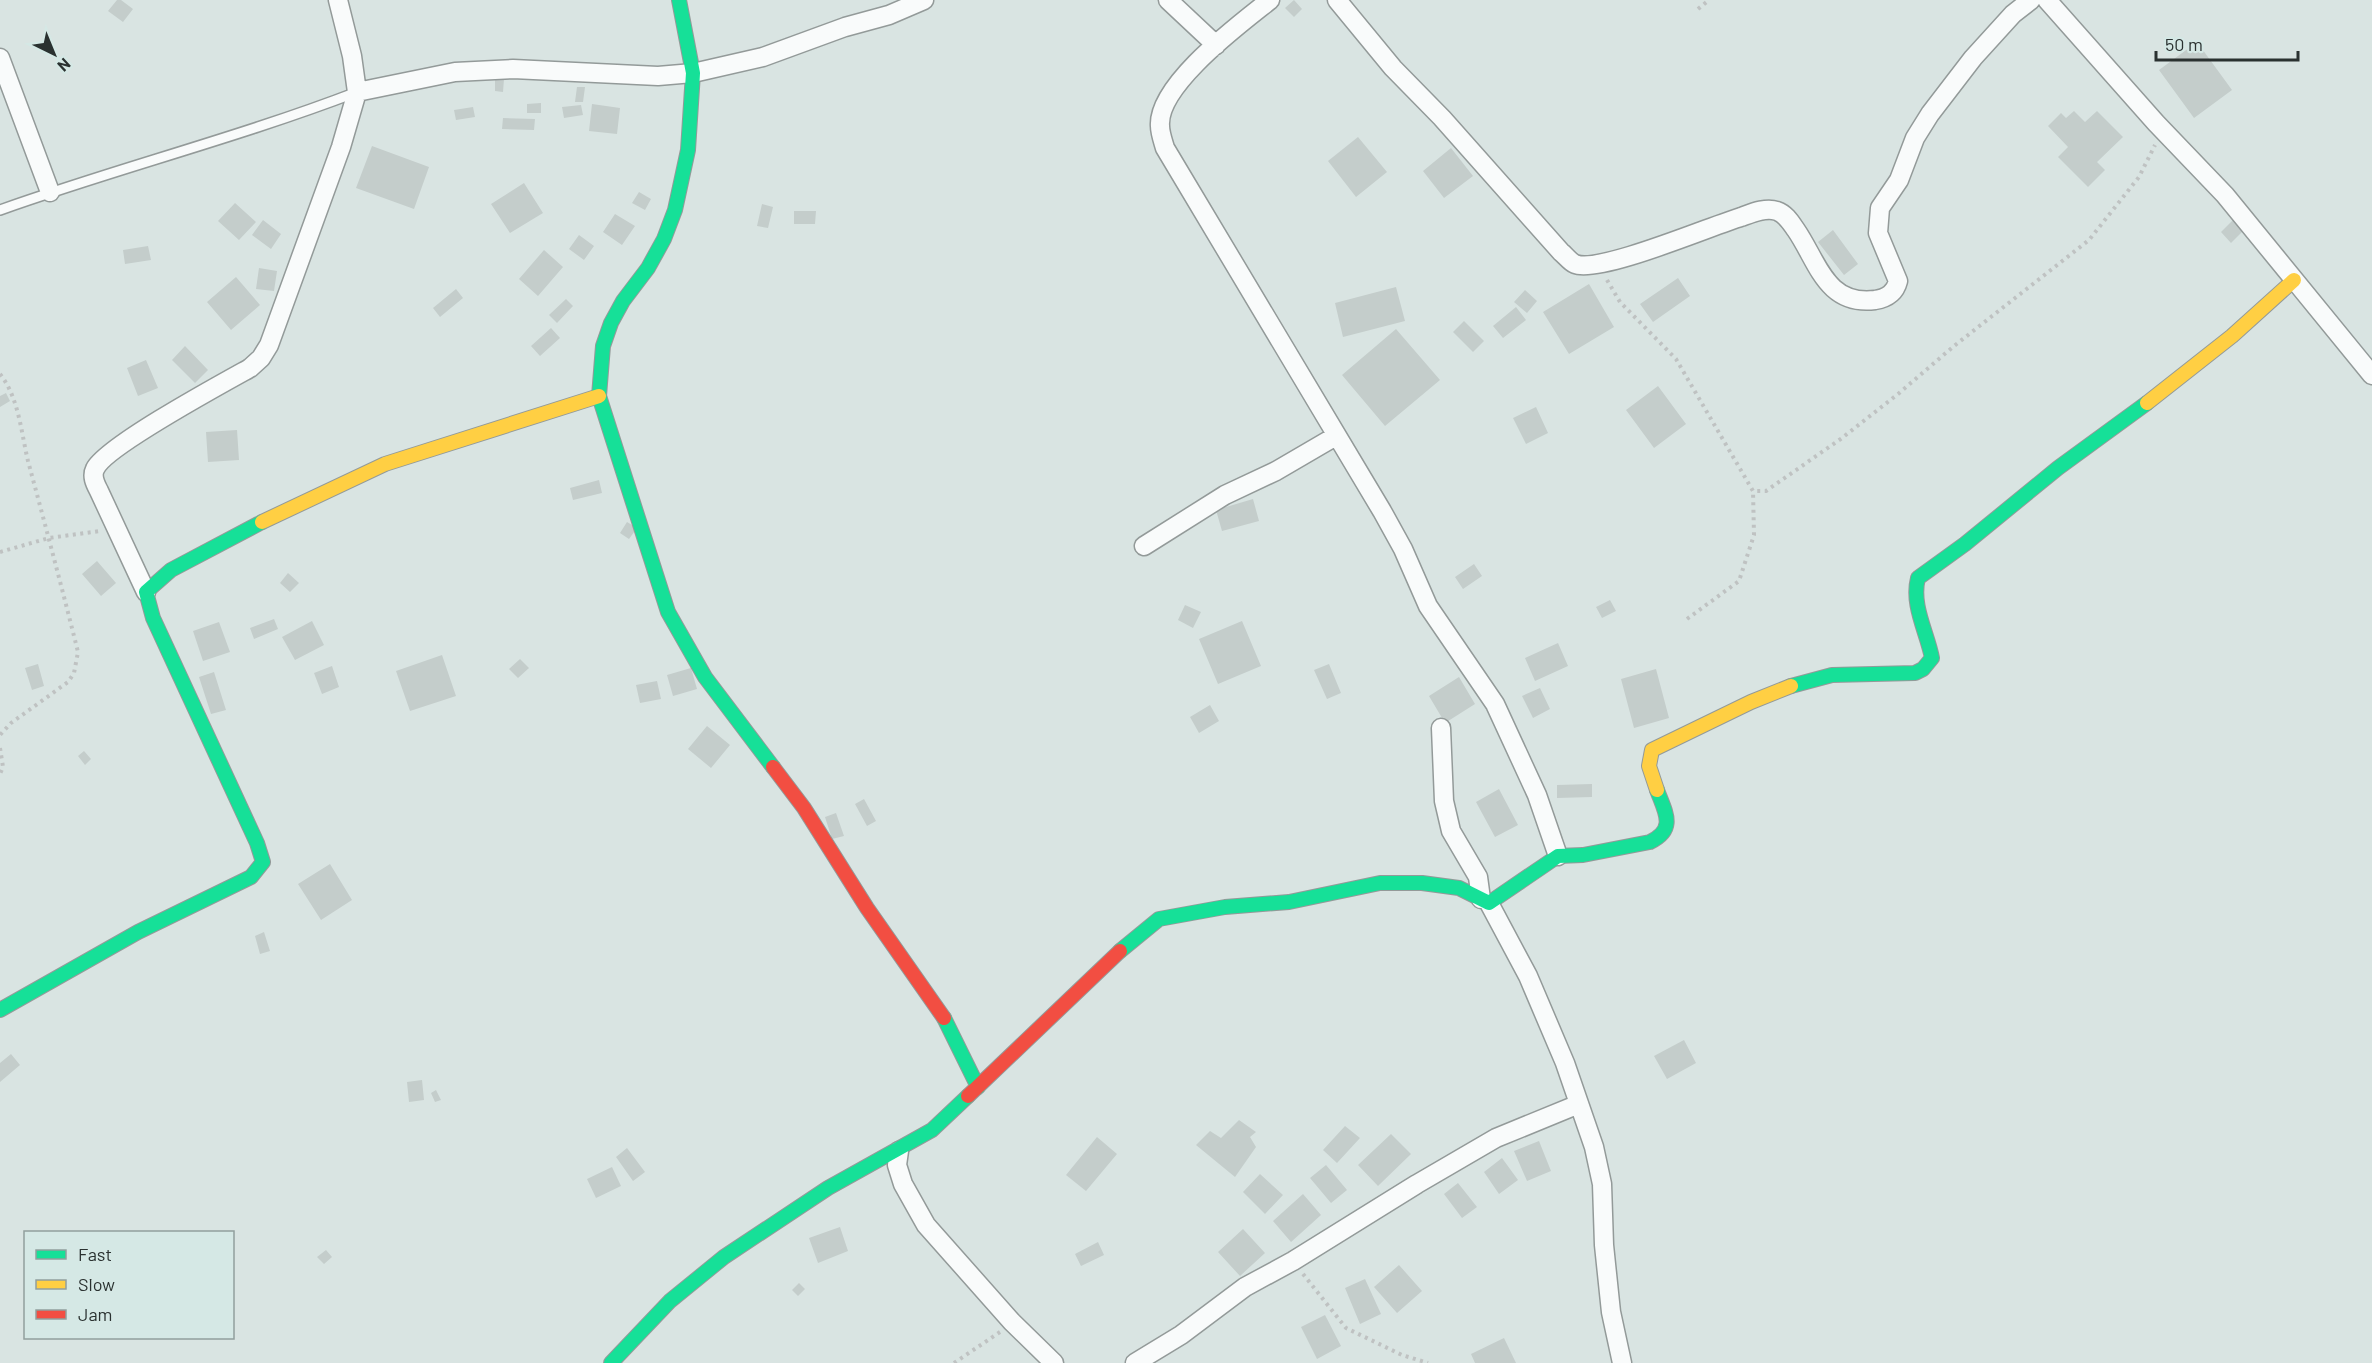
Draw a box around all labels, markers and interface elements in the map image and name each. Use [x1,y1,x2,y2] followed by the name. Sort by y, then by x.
[24,24,84,84] north arrow
[2156,24,2298,62] scale bar
[2165,33,2203,55] text: 50 m
[54,55,75,76] text: N
[24,1231,234,1339] legend
[78,1243,112,1265] text: Fast
[78,1273,115,1295] text: Slow
[78,1303,112,1325] text: Jam

